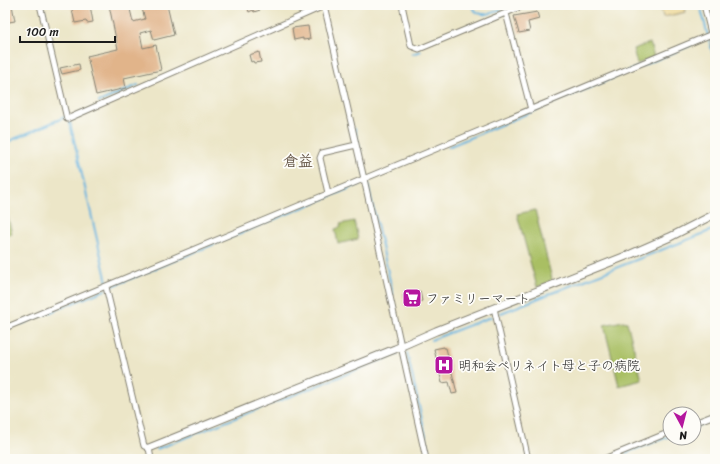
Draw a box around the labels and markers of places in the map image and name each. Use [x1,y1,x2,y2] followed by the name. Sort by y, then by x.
[401,287,423,309] supermarket icon: ファミリーマート
[426,287,530,310] place label: ファミリーマート
[433,354,455,376] hospital icon: 明和会ペリネイト母と子の病院
[458,354,640,377] place label: 明和会ペリネイト母と子の病院

